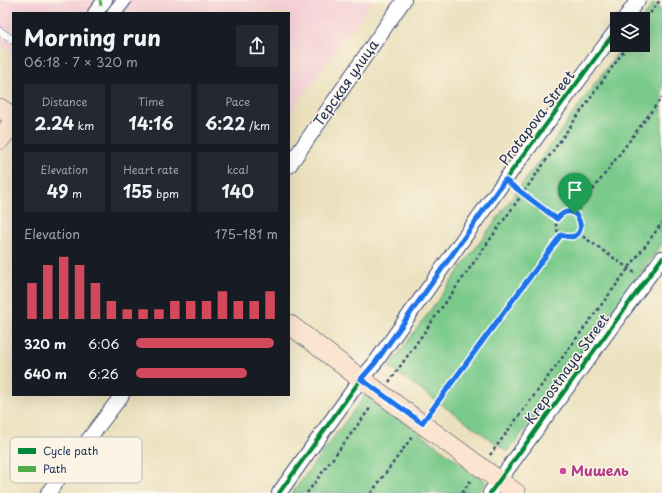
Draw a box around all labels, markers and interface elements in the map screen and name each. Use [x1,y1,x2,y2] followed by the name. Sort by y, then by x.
[610,12,650,52] map controls
[610,12,650,52] button: layers
[24,20,161,53] text: Morning run
[236,25,278,67] button: share
[308,35,383,130] street label: Терская улица
[24,52,138,71] text: 06:18 · 7 × 320 m
[494,65,580,170] street label: Protapova Street
[41,93,87,110] text: Distance
[138,93,164,110] text: Time
[225,93,250,110] text: Pace
[34,110,74,136] text: 2.24
[129,110,173,136] text: 14:16
[205,110,245,136] text: 6:22
[74,117,94,134] text: km
[245,117,270,134] text: /km
[41,161,88,178] text: Elevation
[123,161,179,178] text: Heart rate
[227,161,249,178] text: kcal
[558,173,592,214] pin
[47,178,68,204] text: 49
[123,178,153,204] text: 155
[221,178,254,204] text: 140
[564,179,586,201] icon: arrive
[68,185,82,202] text: m
[153,185,179,202] text: bpm
[24,224,80,243] text: Elevation
[215,224,278,243] text: 175–181 m
[519,309,614,428] street label: Krepostnaya Street
[24,334,66,353] text: 320 m
[88,334,119,353] text: 6:06
[24,364,67,383] text: 640 m
[88,364,119,383] text: 6:26
[10,437,142,483] legend
[43,442,98,459] text: Cycle path
[43,460,67,477] text: Path
[571,460,629,481] place label: Мишель
[558,466,568,476] marker: Мишель

